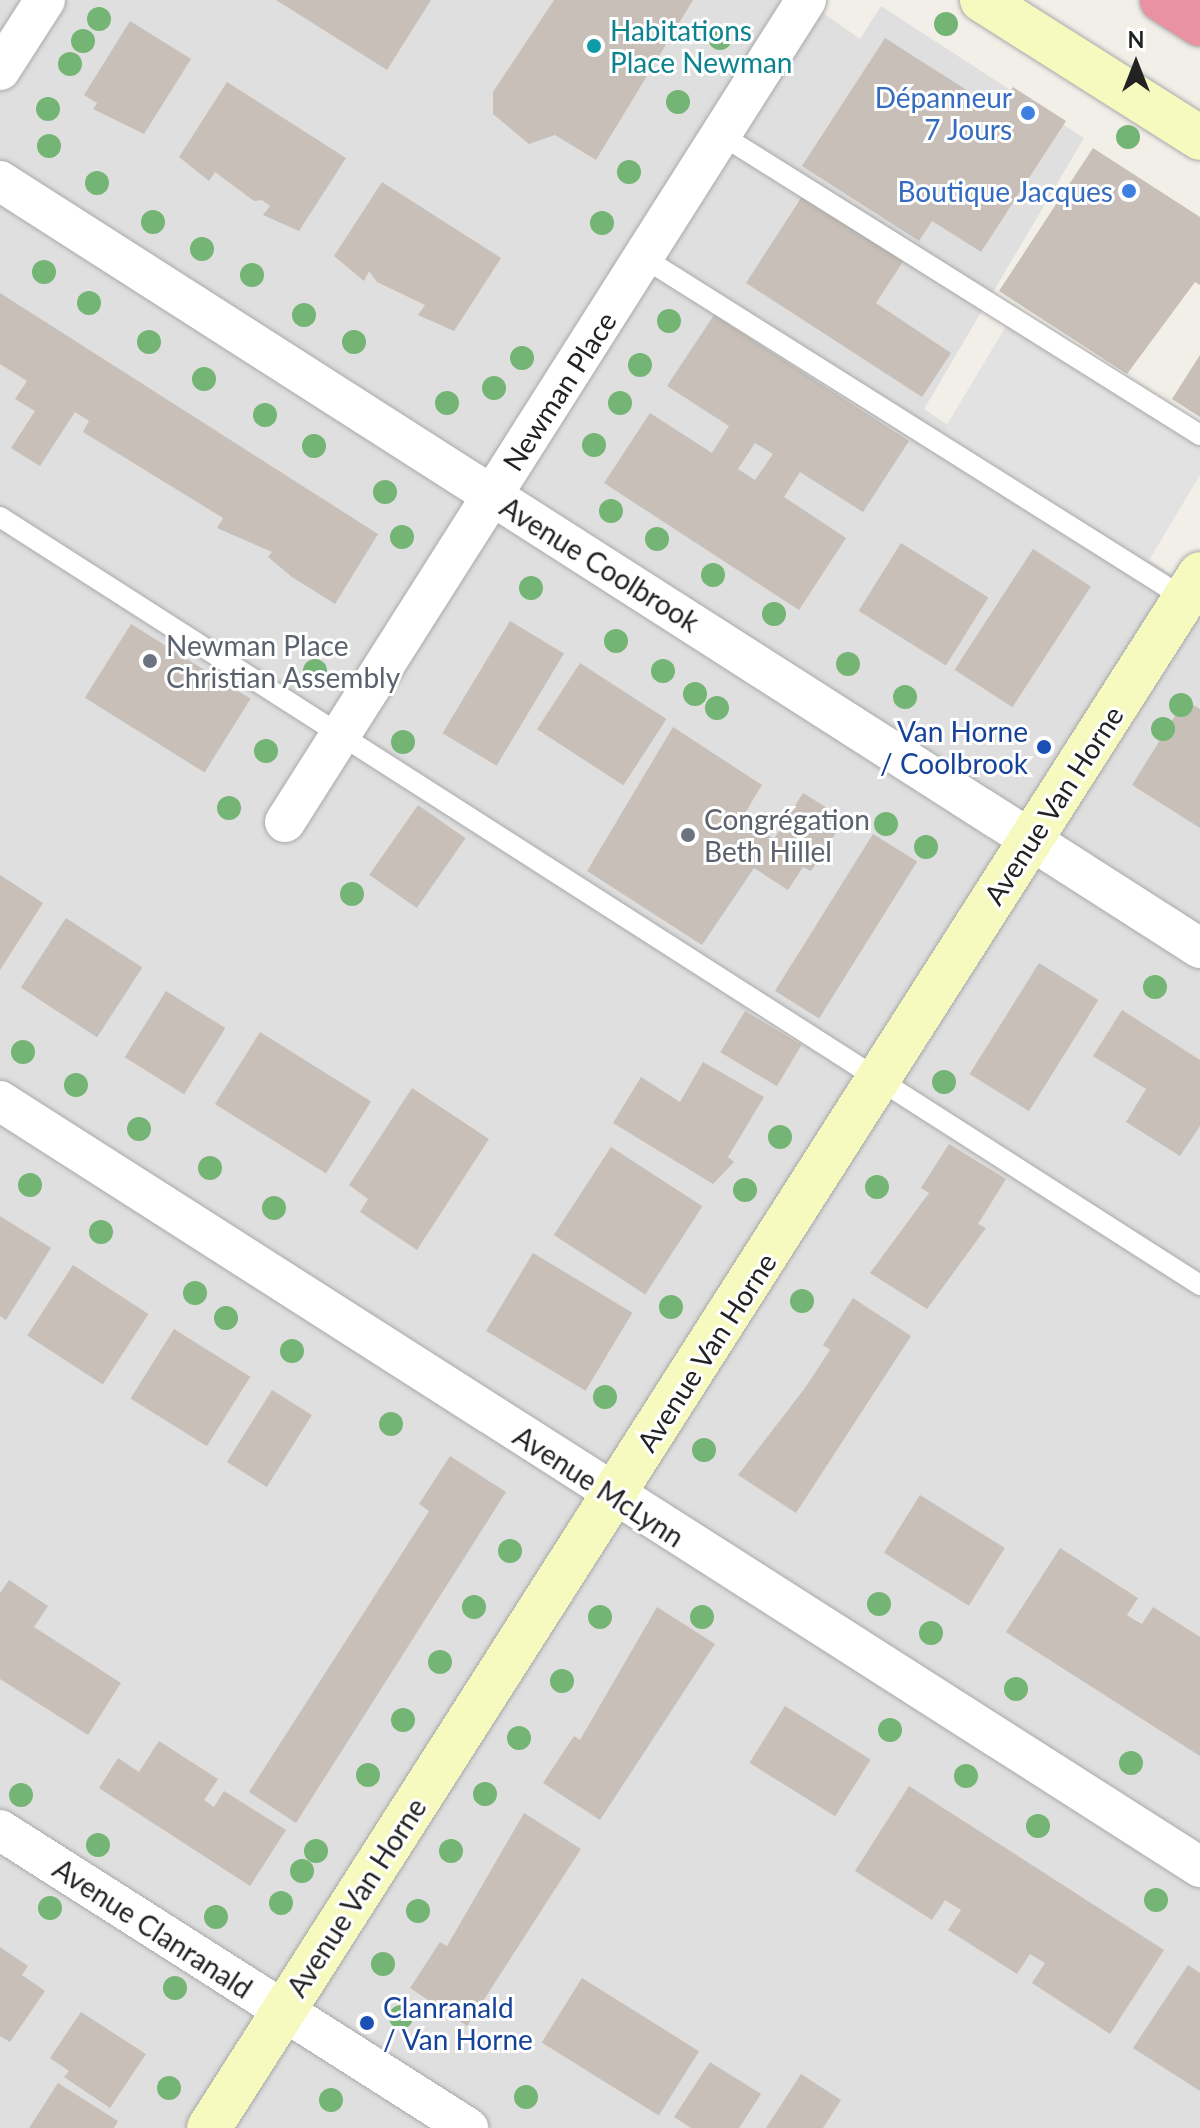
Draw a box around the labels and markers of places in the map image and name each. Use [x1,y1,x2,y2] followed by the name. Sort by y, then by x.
[610,13,792,79] place label: Habitations Place Newman
[585,37,603,55] marker: Habitations Place Newman
[875,80,1012,146] place label: Dépanneur 7 Jours
[1019,104,1037,122] marker: Dépanneur 7 Jours
[897,174,1113,208] place label: Boutique Jacques
[1120,182,1138,200] marker: Boutique Jacques
[166,628,401,694] place label: Newman Place Christian Assembly
[141,652,159,670] marker: Newman Place Christian Assembly
[880,714,1028,780] place label: Van Horne / Coolbrook
[1035,738,1053,756] marker: Van Horne / Coolbrook
[704,802,870,868] place label: Congrégation Beth Hillel
[679,826,697,844] marker: Congrégation Beth Hillel
[383,1990,534,2056] place label: Clanranald / Van Horne
[358,2014,376,2032] marker: Clanranald / Van Horne

